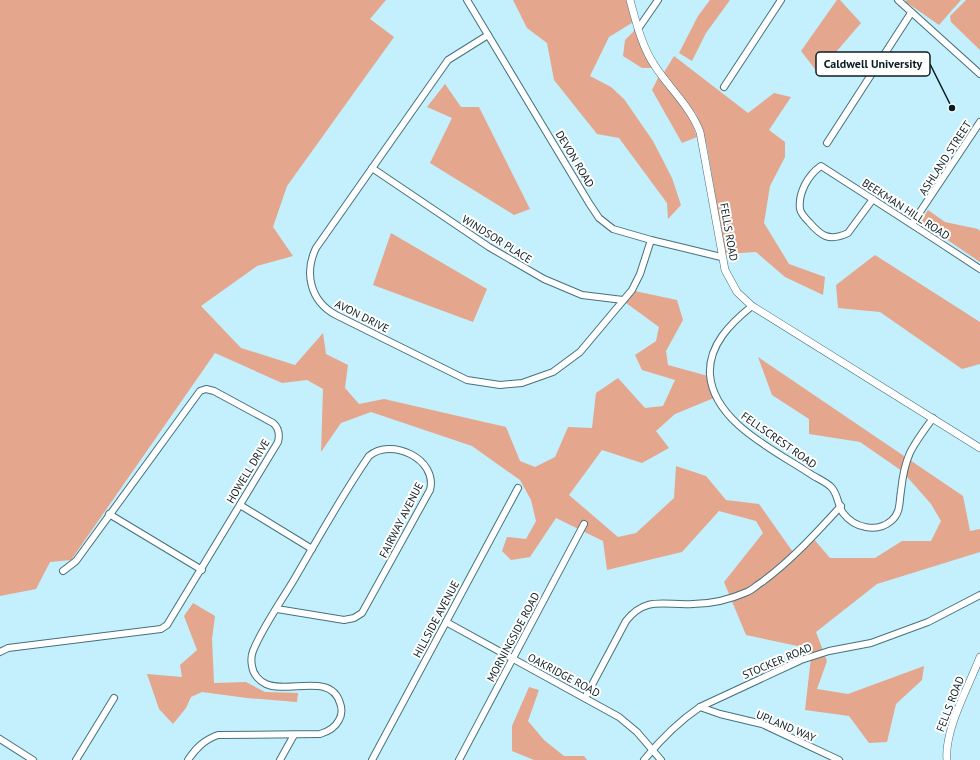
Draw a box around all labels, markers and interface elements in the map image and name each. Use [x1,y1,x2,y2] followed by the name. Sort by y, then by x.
[816,52,930,76] callout: Caldwell University
[824,56,922,71] text: Caldwell University
[916,118,974,198] street label: ASHLAND STREET
[553,128,597,190] street label: DEVON ROAD
[860,175,952,243] street label: BEEKMAN HILL ROAD
[717,202,741,262] street label: FELLS ROAD
[459,212,535,266] street label: WINDSOR PLACE
[333,296,391,336] street label: AVON DRIVE
[739,409,819,471] street label: FELLSCREST ROAD
[223,436,273,506] street label: HOWELL DRIVE
[376,480,426,560] street label: FAIRWAY AVENUE
[410,578,462,660] street label: HILLSIDE AVENUE
[483,590,543,684] street label: MORNINGSIDE ROAD
[740,640,814,682] street label: STOCKER ROAD
[525,650,603,700] street label: OAKRIDGE ROAD
[933,674,967,734] street label: FELLS ROAD
[754,707,819,745] street label: UPLAND WAY

